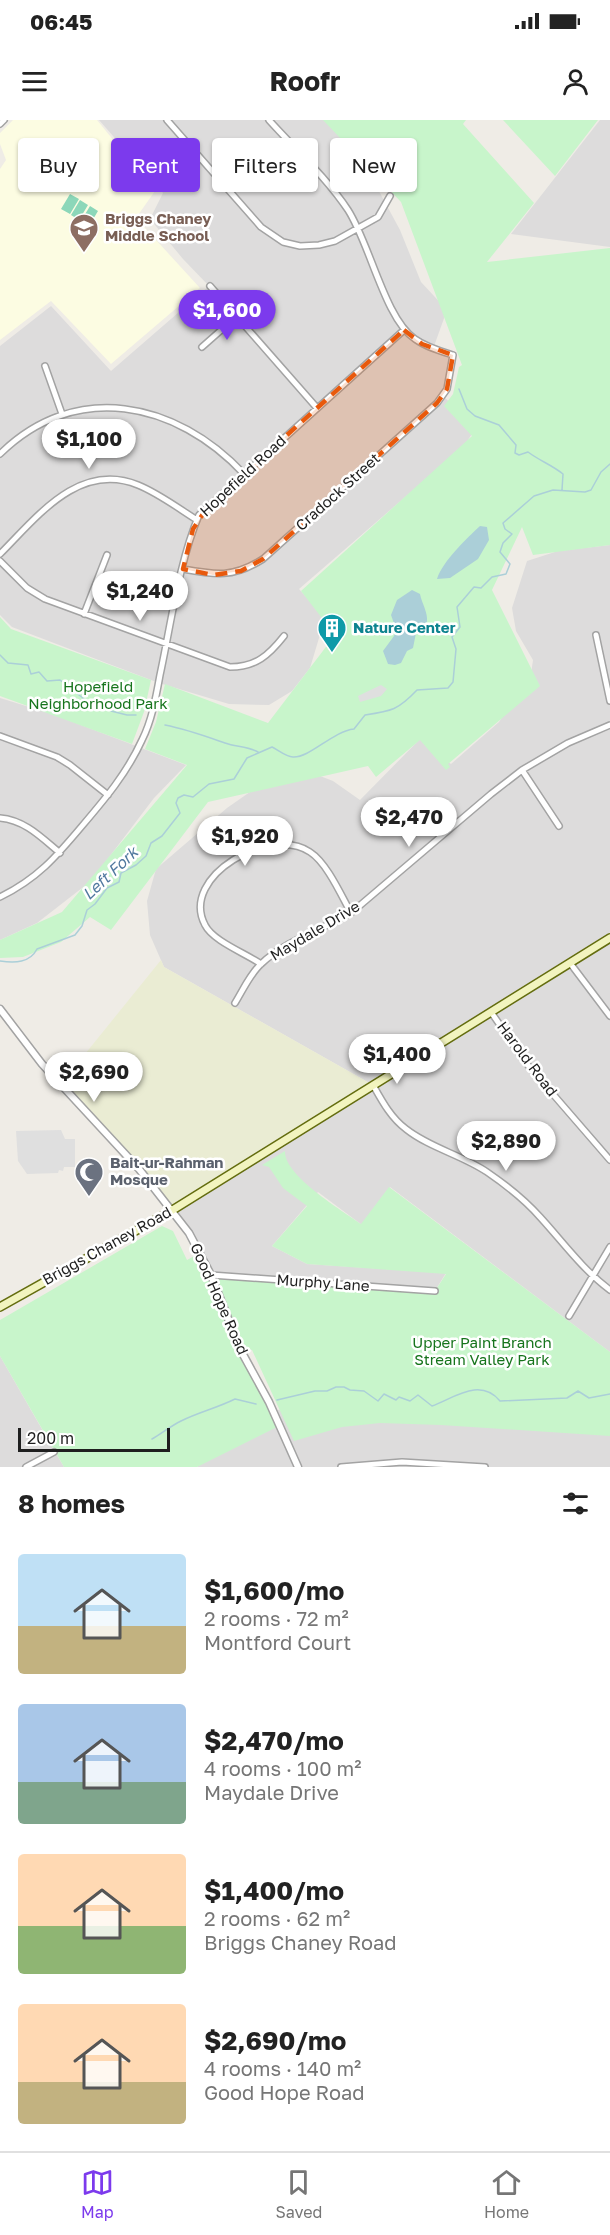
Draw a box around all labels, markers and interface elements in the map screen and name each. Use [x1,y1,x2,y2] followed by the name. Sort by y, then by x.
[30,8,92,35] text: 06:45
[18,65,51,98] icon: menu
[269,65,341,97] text: Roofr
[559,65,592,98] icon: person
[18,138,99,192] chip: Buy
[111,138,200,192] chip: Rent
[212,138,318,192] chip: Filters
[330,138,417,192] chip: New
[105,209,211,244] place label: Briggs Chaney Middle School
[68,212,100,254] school or university icon: Briggs Chaney Middle School
[178,290,276,341] pin: $1,600
[193,297,261,321] text: $1,600
[40,419,138,470] pin: $1,100
[56,426,122,450] text: $1,100
[196,431,289,520] street label: Hopefield Road
[291,449,383,534] street label: Cradock Street
[91,571,189,622] pin: $1,240
[106,578,174,602] text: $1,240
[316,612,348,654] building icon: Nature Center
[353,618,456,636] place label: Nature Center
[28,677,168,712] park label: Hopefield Neighborhood Park
[360,797,458,848] pin: $2,470
[375,804,443,828] text: $2,470
[196,816,294,867] pin: $1,920
[211,823,279,847] text: $1,920
[78,841,143,904] water label: Left Fork
[266,896,363,964] street label: Maydale Drive
[494,1017,562,1099] street label: Harold Road
[348,1034,446,1085] pin: $1,400
[363,1041,431,1065] text: $1,400
[45,1052,143,1103] pin: $2,690
[59,1059,129,1083] text: $2,690
[457,1121,555,1172] pin: $2,890
[471,1128,541,1152] text: $2,890
[110,1153,223,1188] place label: Bait-ur-Rahman Mosque
[73,1156,105,1198] mosque icon: Bait-ur-Rahman Mosque
[39,1202,174,1288] street label: Briggs Chaney Road
[187,1240,253,1357] street label: Good Hope Road
[276,1270,370,1294] street label: Murphy Lane
[412,1333,552,1368] park label: Upper Paint Branch Stream Valley Park
[18,1425,170,1452] scale bar
[27,1428,74,1448] text: 200 m
[559,1487,592,1520] icon: filters
[18,1488,125,1519] text: 8 homes
[204,1575,344,1606] text: $1,600/mo
[66,1578,138,1650] icon: home
[204,1606,349,1630] text: 2 rooms · 72 m²
[204,1630,351,1654] text: Montford Court
[204,1725,344,1756] text: $2,470/mo
[66,1728,138,1800] icon: home
[204,1756,362,1780] text: 4 rooms · 100 m²
[204,1780,339,1804] text: Maydale Drive
[204,1875,344,1906] text: $1,400/mo
[66,1878,138,1950] icon: home
[204,1906,350,1930] text: 2 rooms · 62 m²
[204,1930,397,1954] text: Briggs Chaney Road
[204,2025,346,2056] text: $2,690/mo
[66,2028,138,2100] icon: home
[204,2056,361,2080] text: 4 rooms · 140 m²
[204,2080,365,2104] text: Good Hope Road
[81,2166,114,2222] tab: Map
[276,2166,322,2222] tab: Saved
[484,2166,529,2222] tab: Home

